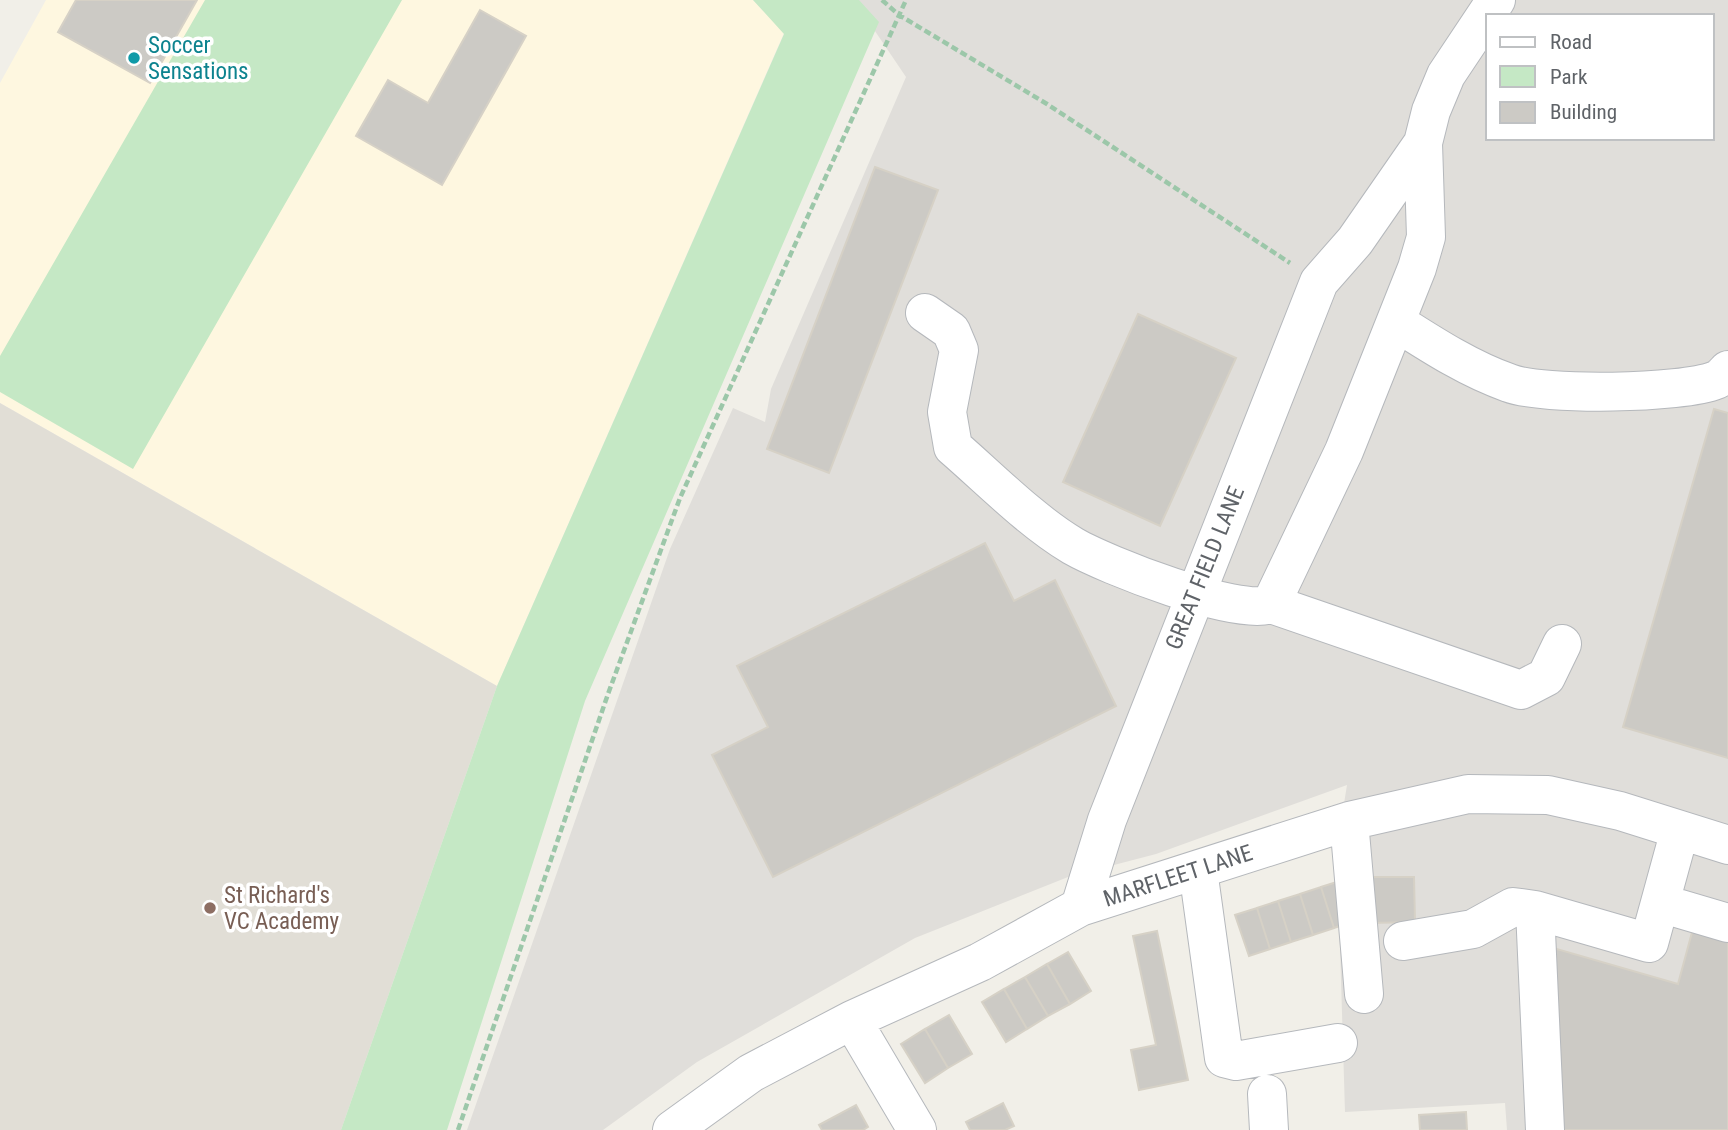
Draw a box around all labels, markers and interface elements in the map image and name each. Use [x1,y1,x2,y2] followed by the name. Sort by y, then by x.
[1486,14,1714,140] legend
[1550,30,1592,54] text: Road
[148,32,249,85] place label: Soccer Sensations
[126,50,142,66] marker: Soccer Sensations
[1550,65,1588,89] text: Park
[1550,100,1617,124] text: Building
[1160,482,1250,654] street label: GREAT FIELD LANE
[1100,839,1256,913] street label: MARFLEET LANE
[224,882,339,935] place label: St Richard's VC Academy
[202,900,218,916] marker: St Richard's VC Academy

